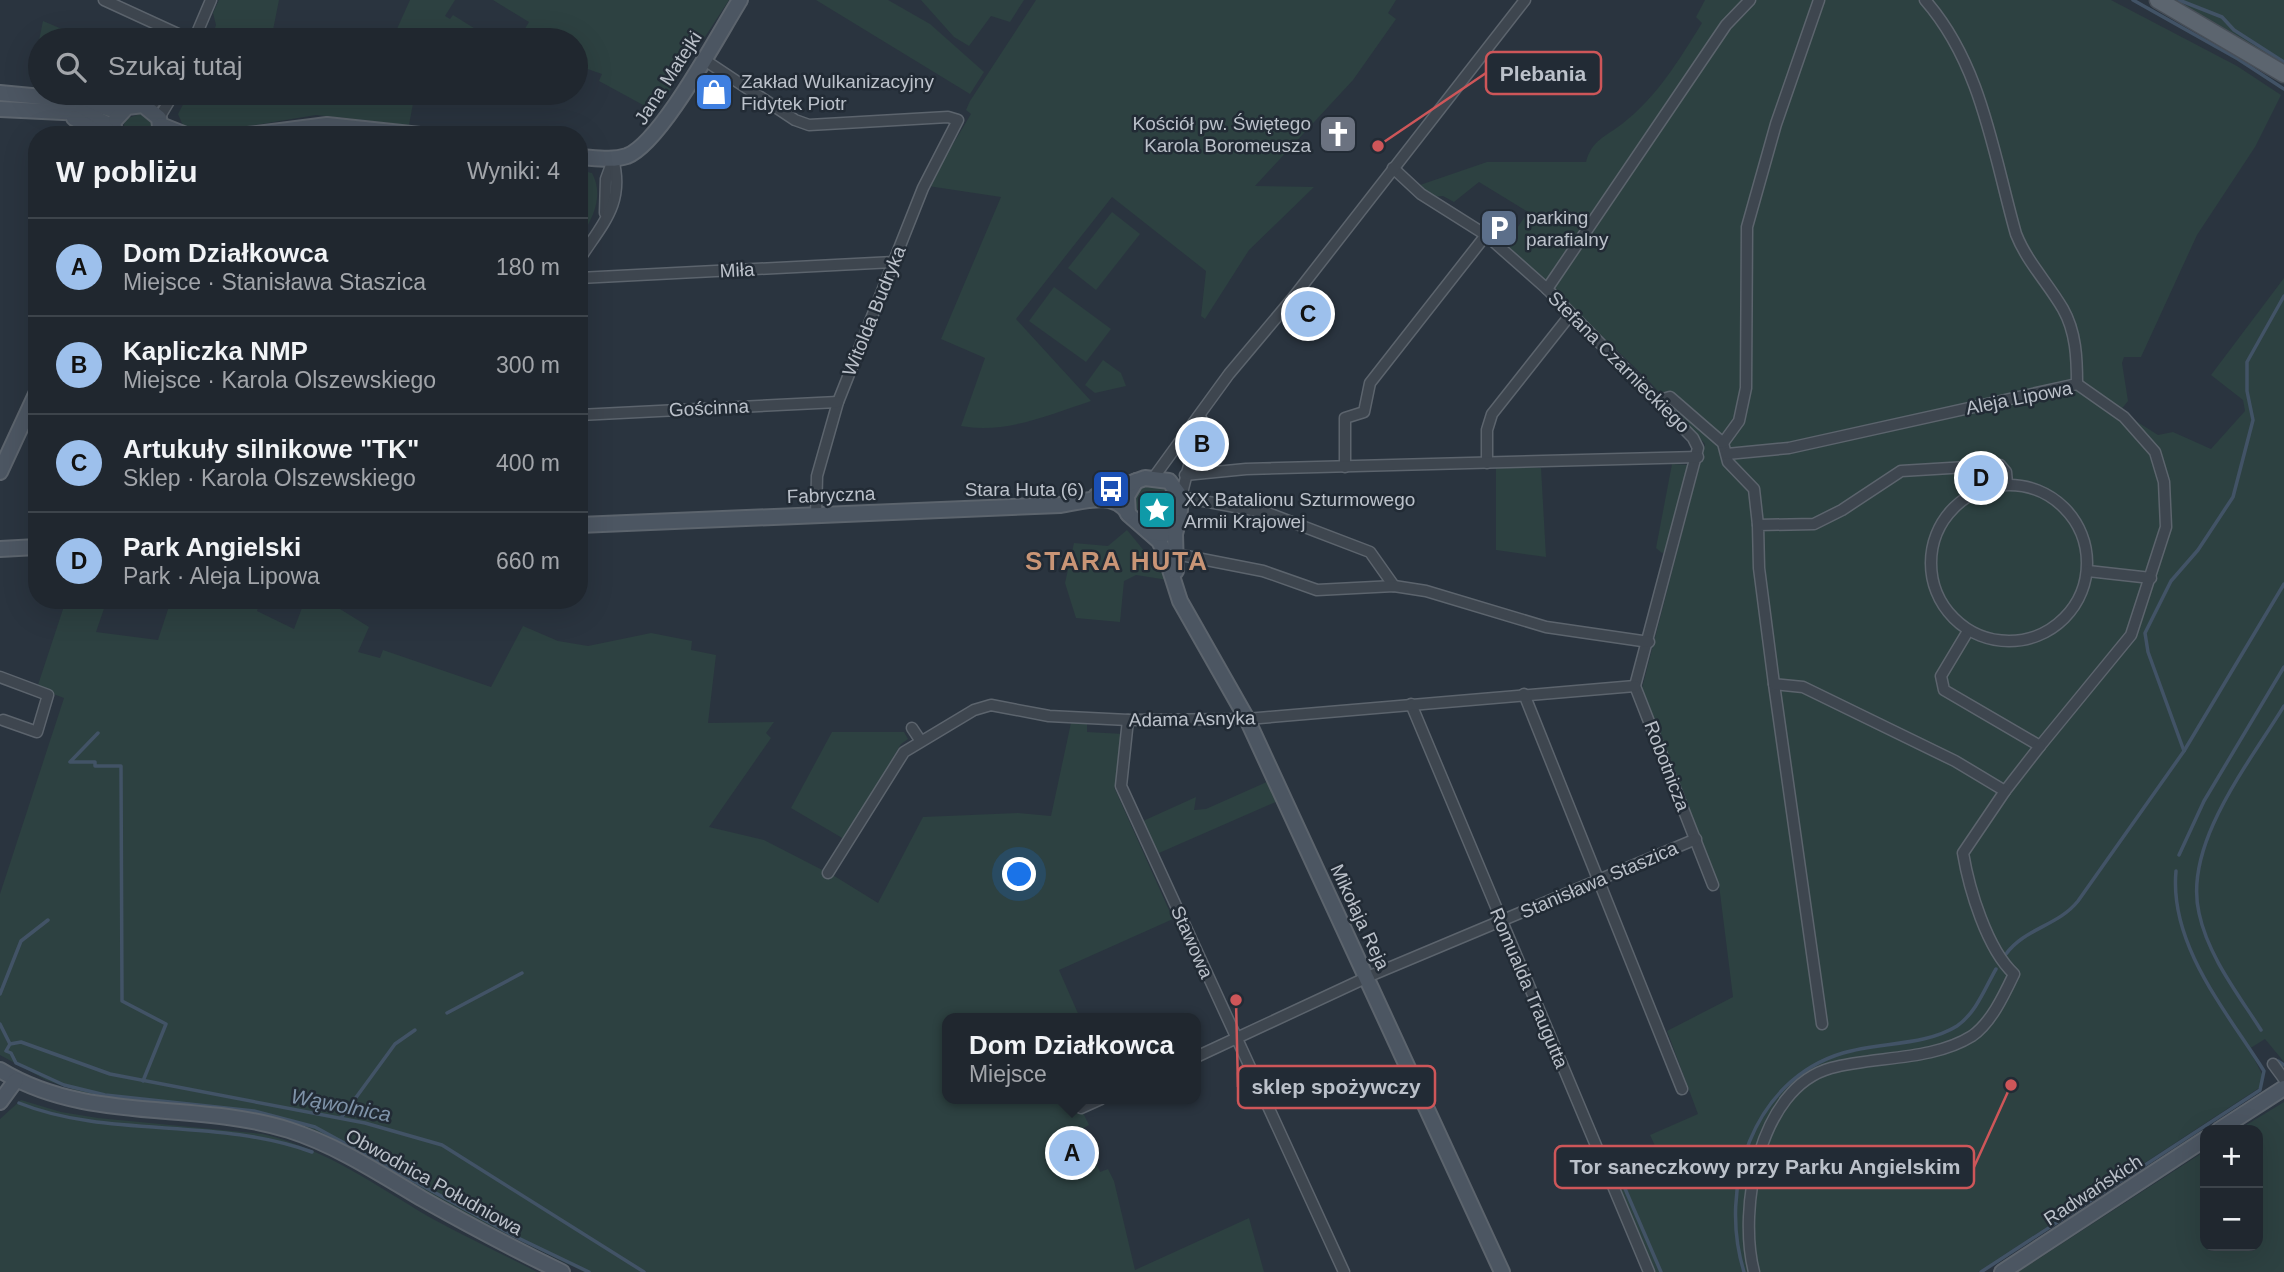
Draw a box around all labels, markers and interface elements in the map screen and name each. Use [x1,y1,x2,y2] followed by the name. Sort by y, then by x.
[28,28,588,105] search box
[630,28,706,128] street label: Jana Matejki
[52,48,90,86] icon: search
[108,51,242,81] text: Szukaj tutaj
[1486,52,1601,94] callout: Plebania
[1500,62,1587,85] text: Plebania
[693,71,735,113] shop icon: Zakład Wulkanizacyjny Fidytek Piotr
[741,71,934,114] place label: Zakład Wulkanizacyjny Fidytek Piotr
[1133,113,1311,156] place label: Kościół pw. Świętego Karola Boromeusza
[1317,113,1359,155] church icon: Kościół pw. Świętego Karola Boromeusza
[56,155,198,188] text: W pobliżu
[467,158,560,184] text: Wyniki: 4
[1478,207,1520,249] parking icon: parking parafialny
[1526,207,1609,250] place label: parking parafialny
[123,238,328,268] text: Dom Działkowca
[838,243,910,379] street label: Witolda Budryka
[71,254,87,280] text: A
[496,254,560,280] text: 180 m
[719,259,755,281] street label: Miła
[123,269,426,295] text: Miejsce · Stanisława Staszica
[1544,287,1694,437] street label: Stefana Czarnieckiego
[1285,288,1331,340] pin: C
[123,336,308,366] text: Kapliczka NMP
[71,352,87,378] text: B
[496,352,560,378] text: 300 m
[123,367,436,393] text: Miejsce · Karola Olszewskiego
[1964,377,2074,419] street label: Aleja Lipowa
[668,395,750,421] street label: Gościnna
[1179,418,1225,470] pin: B
[123,434,419,464] text: Artukuły silnikowe "TK"
[71,450,87,476] text: C
[496,450,560,476] text: 400 m
[1958,452,2004,504] pin: D
[123,465,416,491] text: Sklep · Karola Olszewskiego
[1090,468,1132,510] bus stop icon: Stara Huta (6)
[965,479,1084,500] place label: Stara Huta (6)
[786,483,876,507] street label: Fabryczna
[1136,489,1178,531] place icon: XX Batalionu Szturmowego Armii Krajowej
[1184,489,1415,532] place label: XX Batalionu Szturmowego Armii Krajowej
[123,532,301,562] text: Park Angielski
[1025,546,1209,576] district label: STARA HUTA
[71,548,87,574] text: D
[496,548,560,574] text: 660 m
[123,563,320,589] text: Park · Aleja Lipowa
[1128,707,1256,731] street label: Adama Asnyka
[1640,718,1694,815] street label: Robotnicza
[1517,837,1681,923] street label: Stanisława Staszica
[1002,857,1036,891] your location
[1326,861,1394,974] street label: Mikołaja Reja
[1167,903,1217,982] street label: Stawowa
[1486,905,1572,1072] street label: Romualda Traugutta
[942,1013,1201,1104] popup
[969,1030,1174,1060] text: Dom Działkowca
[969,1061,1047,1087] text: Miejsce
[1238,1066,1435,1108] callout: sklep spożywczy
[1251,1075,1421,1098] text: sklep spożywczy
[289,1084,393,1126] water label: Wąwolnica
[342,1125,526,1240] street label: Obwodnica Południowa
[2200,1125,2263,1251] map controls
[2200,1125,2263,1188] button: +
[1049,1127,1095,1179] pin: A
[1555,1146,1974,1188] callout: Tor saneczkowy przy Parku Angielskim
[2040,1150,2146,1230] street label: Radwańskich
[1570,1155,1960,1178] text: Tor saneczkowy przy Parku Angielskim
[2200,1188,2263,1251] button: −

